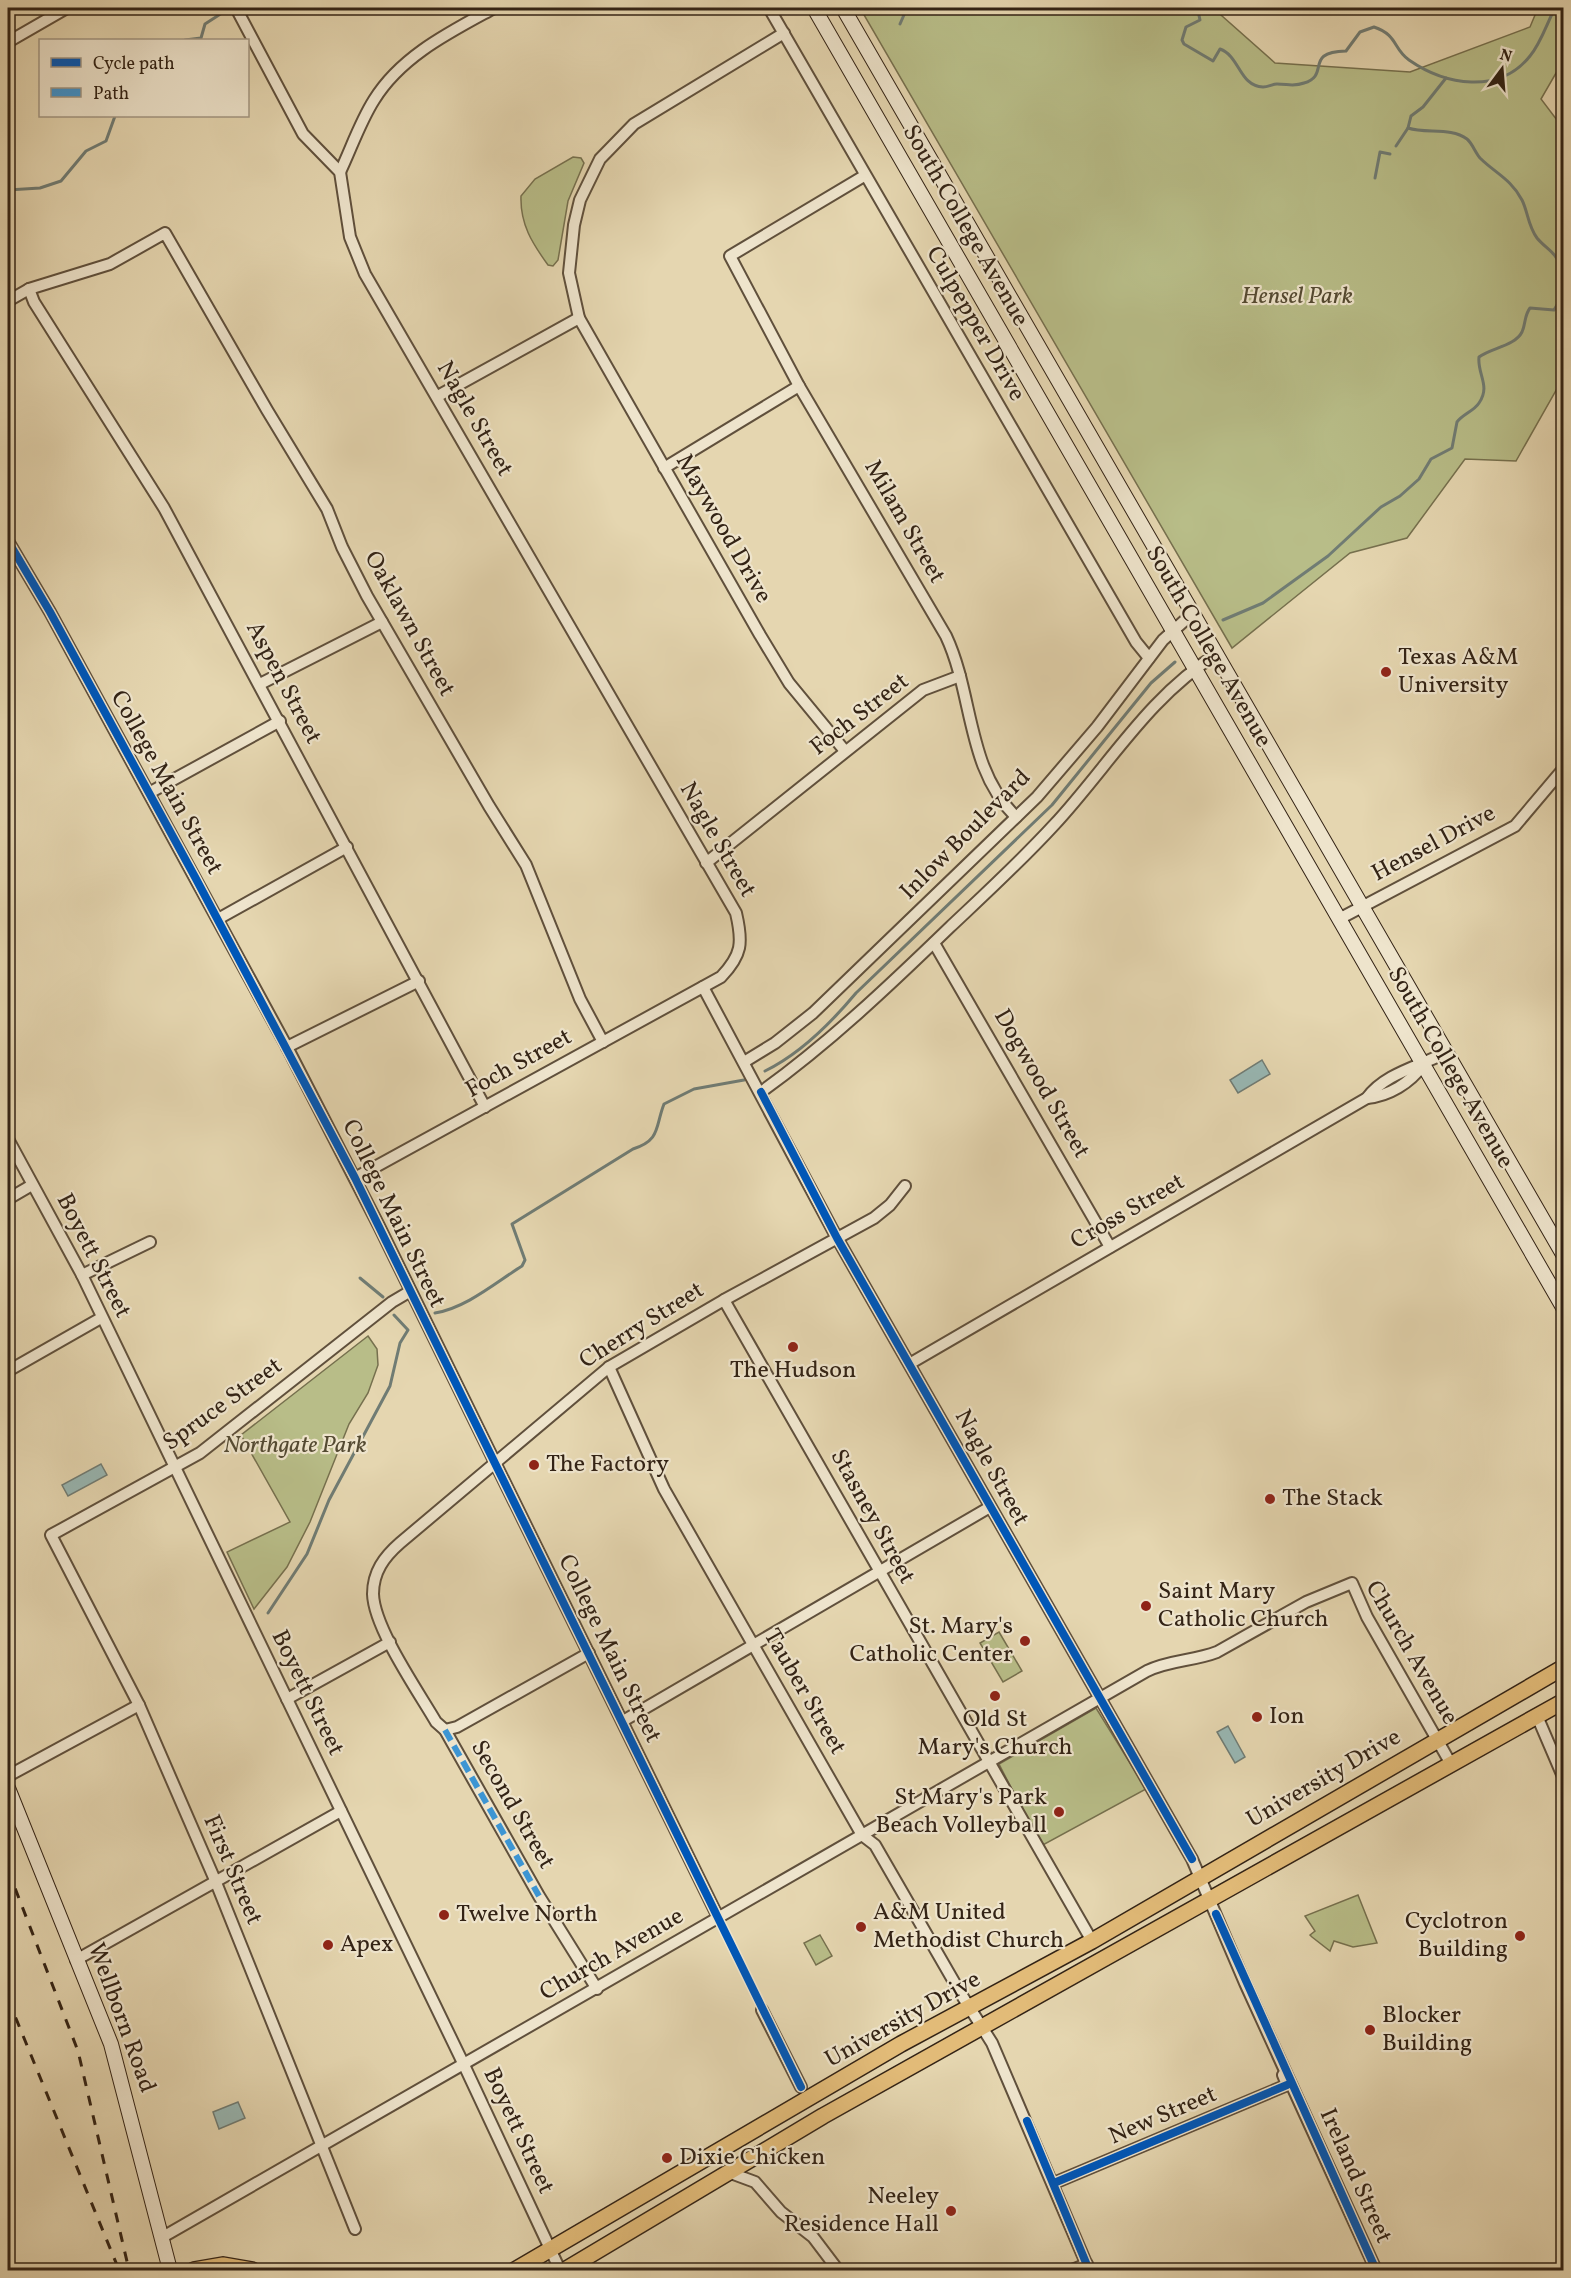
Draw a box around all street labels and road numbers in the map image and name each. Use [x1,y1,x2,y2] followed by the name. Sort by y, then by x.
[893,119,1037,333] street label: South College Avenue
[917,240,1033,408] street label: Culpepper Drive
[427,355,521,483] street label: Nagle Street
[666,448,780,610] street label: Maywood Drive
[855,454,953,590] street label: Milam Street
[1136,540,1280,754] street label: South College Avenue
[355,545,463,703] street label: Oaklawn Street
[236,616,330,750] street label: Aspen Street
[803,666,917,764] street label: Foch Street
[101,685,231,881] street label: College Main Street
[893,762,1039,908] street label: Inlow Boulevard
[670,776,764,904] street label: Nagle Street
[1366,797,1502,891] street label: Hensel Drive
[1378,961,1522,1175] street label: South College Avenue
[984,1003,1098,1165] street label: Dogwood Street
[460,1021,578,1107] street label: Foch Street
[333,1114,453,1314] street label: College Main Street
[1065,1166,1191,1258] street label: Cross Street
[47,1188,139,1324] street label: Boyett Street
[573,1274,711,1378] street label: Cherry Street
[156,1350,290,1460] street label: Spruce Street
[945,1404,1037,1532] street label: Nagle Street
[821,1443,923,1591] street label: Stasney Street
[549,1549,669,1749] street label: College Main Street
[1356,1575,1466,1731] street label: Church Avenue
[754,1623,854,1761] street label: Tauber Street
[262,1624,352,1762] street label: Boyett Street
[1240,1721,1408,1837] street label: University Drive
[461,1734,563,1876] street label: Second Street
[194,1810,270,1930] street label: First Street
[534,1900,690,2010] street label: Church Avenue
[78,1938,164,2098] street label: Wellborn Road
[819,1963,987,2077] street label: University Drive
[474,2062,562,2200] street label: Boyett Street
[1104,2078,1222,2154] street label: New Street
[1310,2103,1400,2249] street label: Ireland Street

